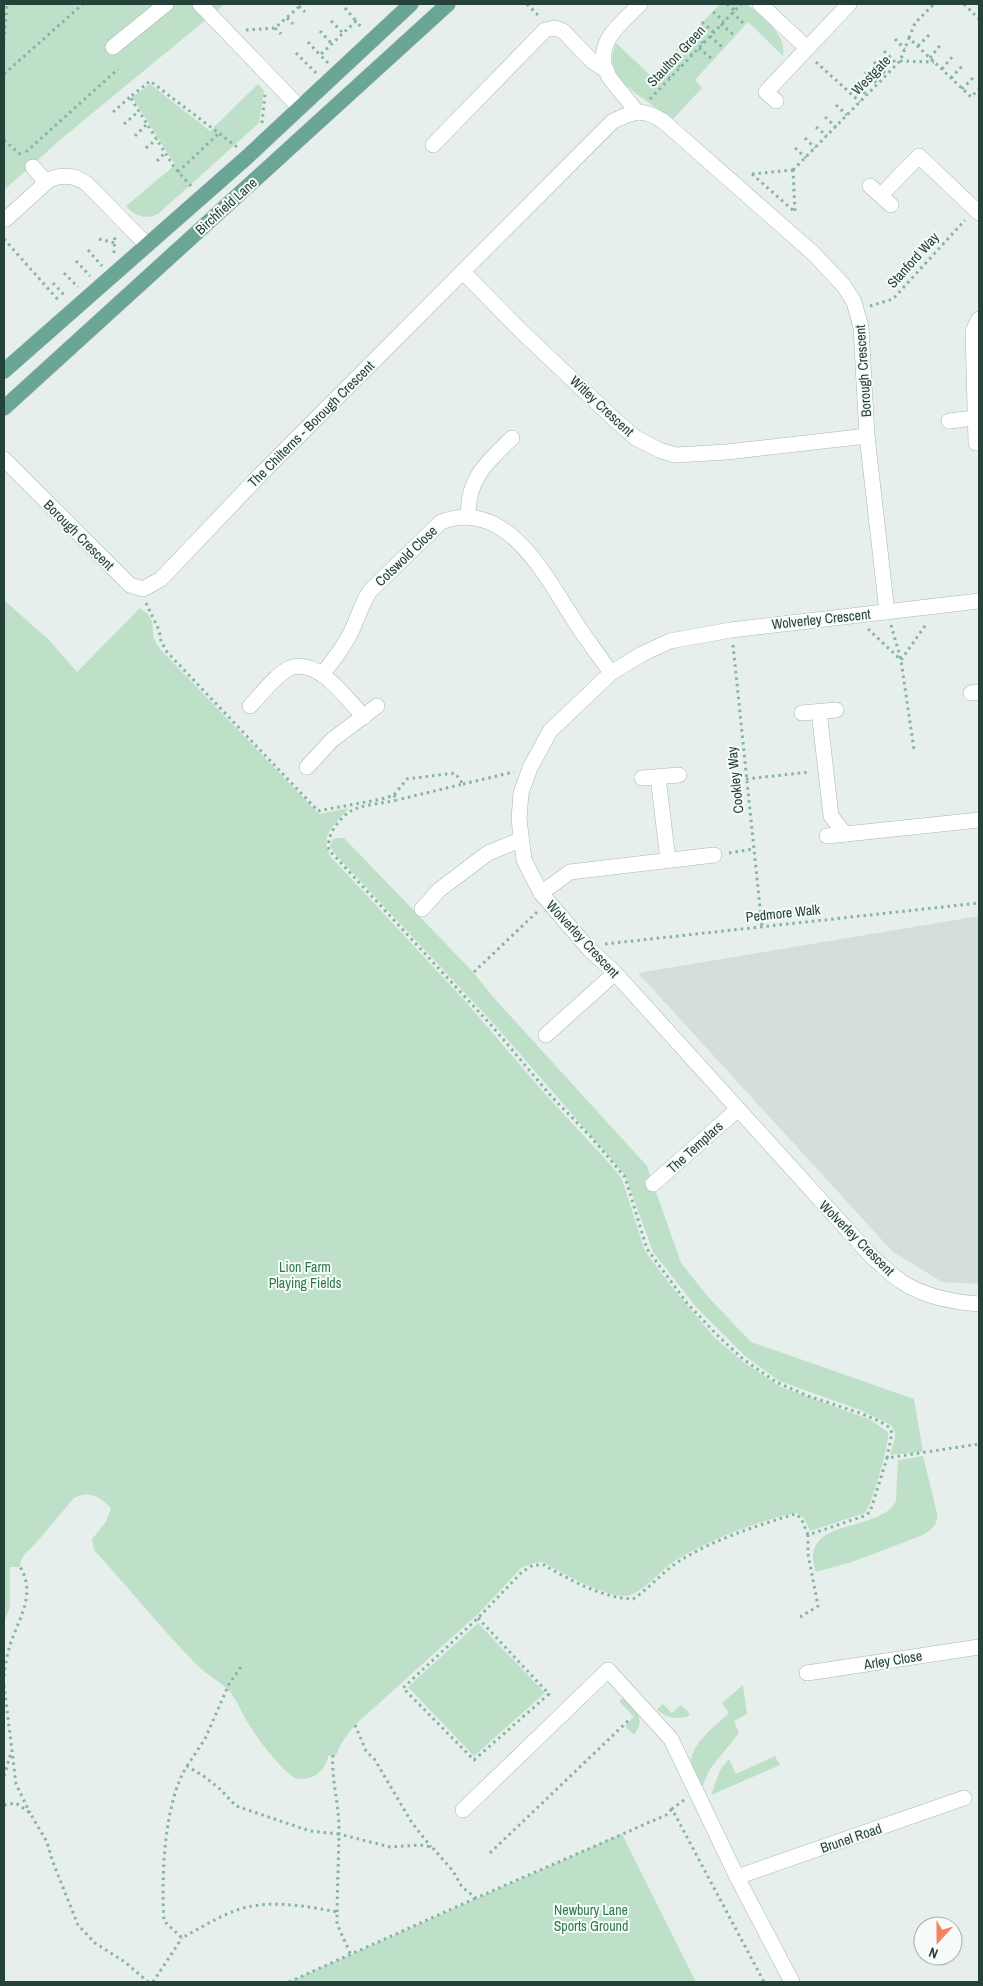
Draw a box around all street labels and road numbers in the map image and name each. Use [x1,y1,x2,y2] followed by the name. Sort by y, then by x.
[643,22,709,90] street label: Staulton Green
[848,51,894,99] street label: Westgate
[191,173,261,239] street label: Birchfield Lane
[883,228,943,292] street label: Stanford Way
[851,324,875,418] street label: Borough Crescent
[244,357,378,491] street label: The Chilterns - Borough Crescent
[566,372,638,440] street label: Witley Crescent
[40,496,118,574] street label: Borough Crescent
[371,522,441,590] street label: Cotswold Close
[771,605,871,633] street label: Wolverley Crescent
[723,745,747,814] street label: Cookley Way
[543,897,623,981] street label: Wolverley Crescent
[745,900,821,926] street label: Pedmore Walk
[663,1117,727,1177] street label: The Templars
[816,1197,898,1279] street label: Wolverley Crescent
[862,1647,923,1674] street label: Arley Close
[818,1819,884,1857] street label: Brunel Road

